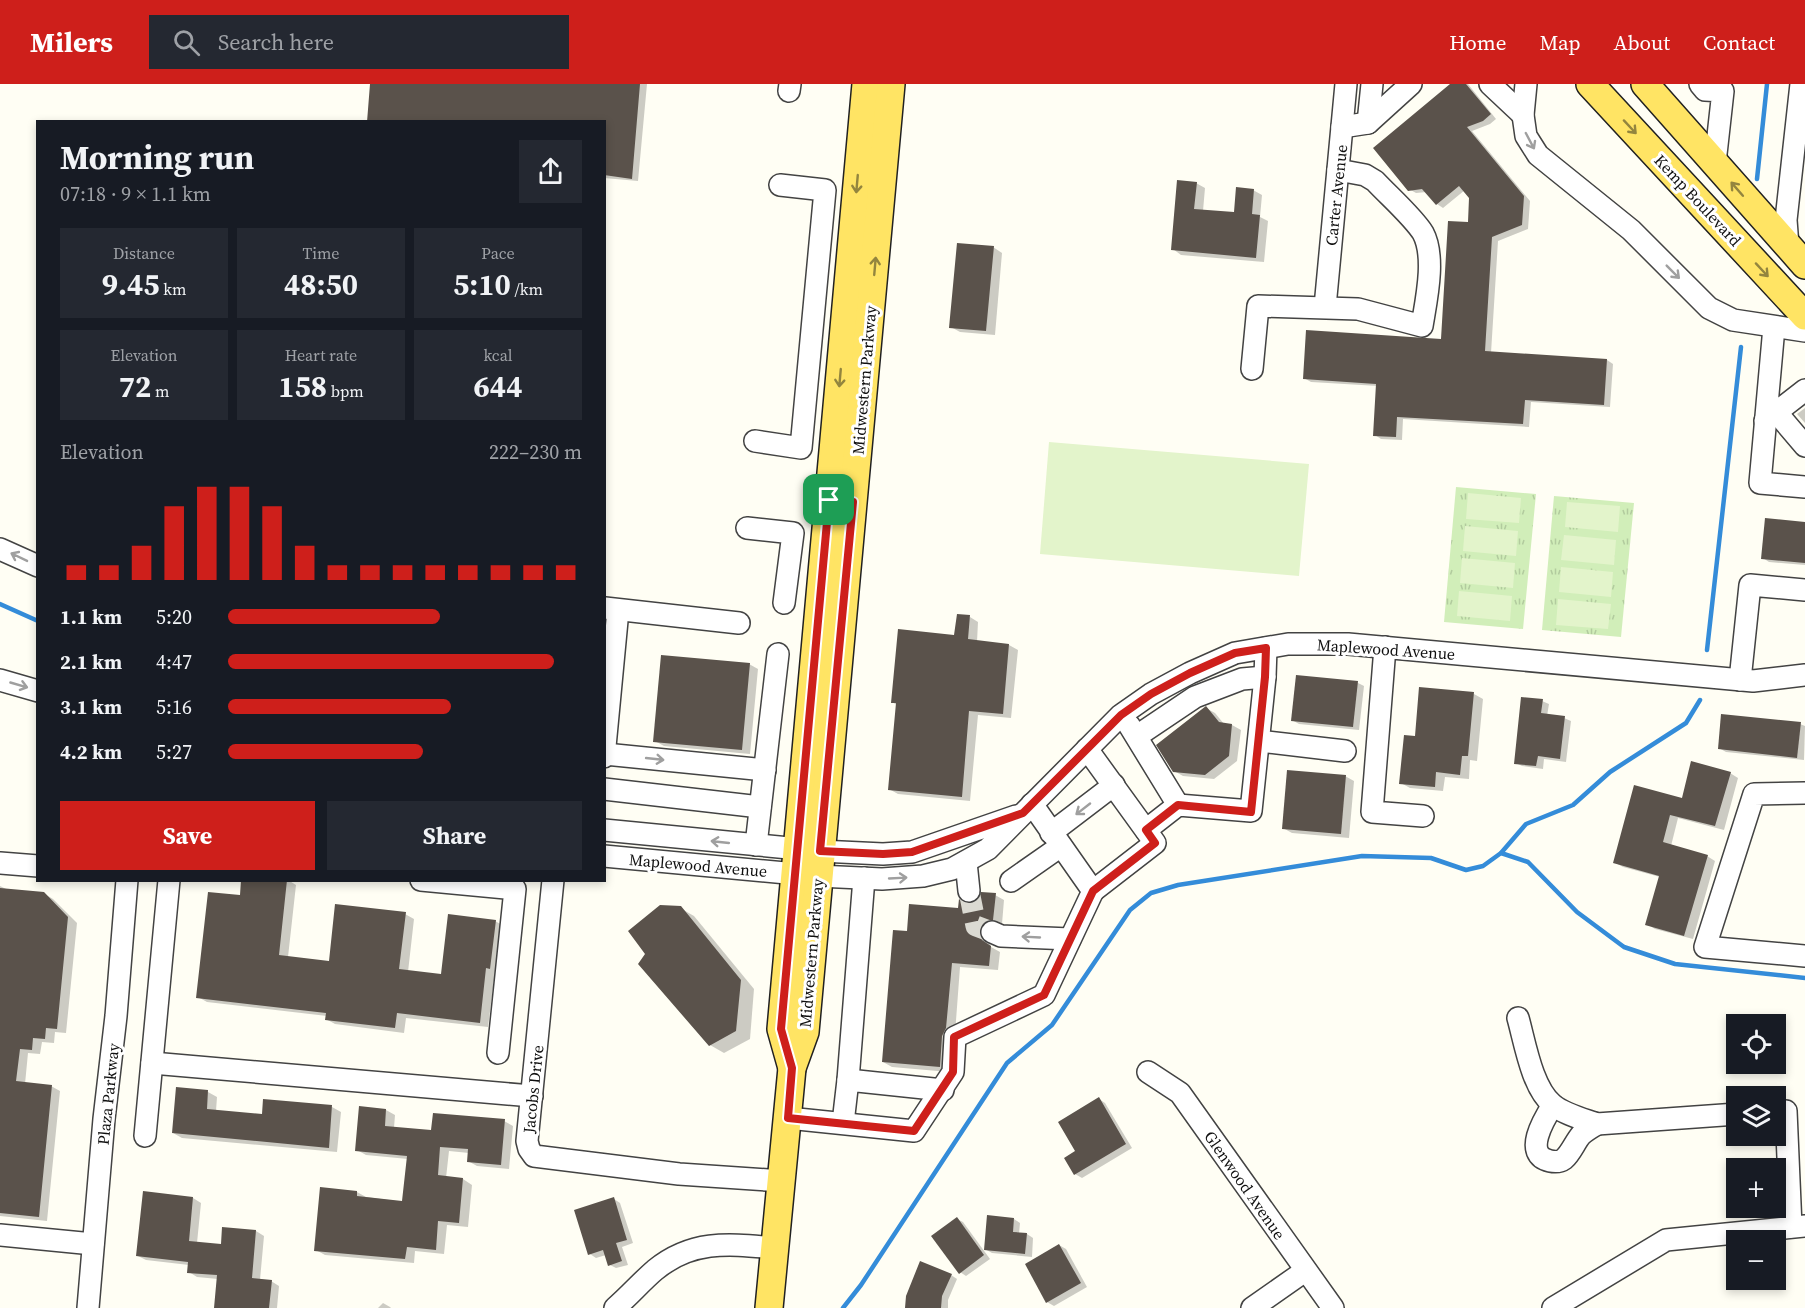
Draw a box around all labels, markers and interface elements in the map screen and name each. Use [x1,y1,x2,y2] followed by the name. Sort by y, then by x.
[149,15,569,69] search box
[30,23,113,61] text: Milers
[170,26,203,59] icon: search
[218,27,334,57] text: Search here
[1449,28,1507,57] text: Home
[1540,28,1581,57] text: Map
[1614,28,1670,57] text: About
[1703,28,1775,57] text: Contact
[1623,119,1637,134] one-way arrow
[1524,132,1536,149] one-way arrow
[60,135,254,180] text: Morning run
[519,140,582,203] button: share
[1320,143,1352,247] street label: Carter Avenue
[1650,149,1746,251] street label: Kemp Boulevard
[851,174,862,194] one-way arrow
[60,180,211,208] text: 07:18 · 9 × 1.1 km
[1731,181,1744,197] one-way arrow
[113,242,175,264] text: Distance
[302,242,340,264] text: Time
[481,242,515,264] text: Pace
[870,257,881,277] one-way arrow
[1755,263,1770,278] one-way arrow
[102,264,159,305] text: 9.45
[284,264,358,305] text: 48:50
[453,264,511,305] text: 5:10
[1665,264,1680,279] one-way arrow
[159,278,186,300] text: km
[511,278,543,300] text: /km
[847,304,882,456] street label: Midwestern Parkway
[111,344,177,366] text: Elevation
[285,344,357,366] text: Heart rate
[483,344,513,366] text: kcal
[119,366,151,407] text: 72
[278,366,327,407] text: 158
[474,366,522,407] text: 644
[834,368,845,388] one-way arrow
[151,380,169,402] text: m
[327,380,364,402] text: bpm
[60,438,144,466] text: Elevation
[489,438,582,466] text: 222–230 m
[803,474,854,525] pin
[812,483,845,516] icon: arrive
[10,550,28,562] one-way arrow
[60,603,122,631] text: 1.1 km
[156,603,192,631] text: 5:20
[1316,633,1456,665] street label: Maplewood Avenue
[60,648,122,676] text: 2.1 km
[156,648,192,676] text: 4:47
[9,680,28,691] one-way arrow
[60,693,122,721] text: 3.1 km
[156,693,192,721] text: 5:16
[60,738,122,766] text: 4.2 km
[156,738,192,766] text: 5:27
[644,754,664,765] one-way arrow
[60,801,315,870] button: Save
[327,801,582,870] button: Share
[1075,803,1091,816] one-way arrow
[711,836,731,847] one-way arrow
[628,848,768,882] street label: Maplewood Avenue
[887,872,907,883] one-way arrow
[794,877,829,1029] street label: Midwestern Parkway
[1021,932,1041,943] one-way arrow
[1726,1014,1786,1290] map controls
[1726,1014,1786,1074] button: locate
[92,1041,124,1146] street label: Plaza Parkway
[517,1044,549,1135] street label: Jacobs Drive
[1726,1086,1786,1146] button: layers
[1199,1126,1291,1244] street label: Glenwood Avenue
[1726,1158,1786,1218] button: +
[1726,1230,1786,1290] button: −

